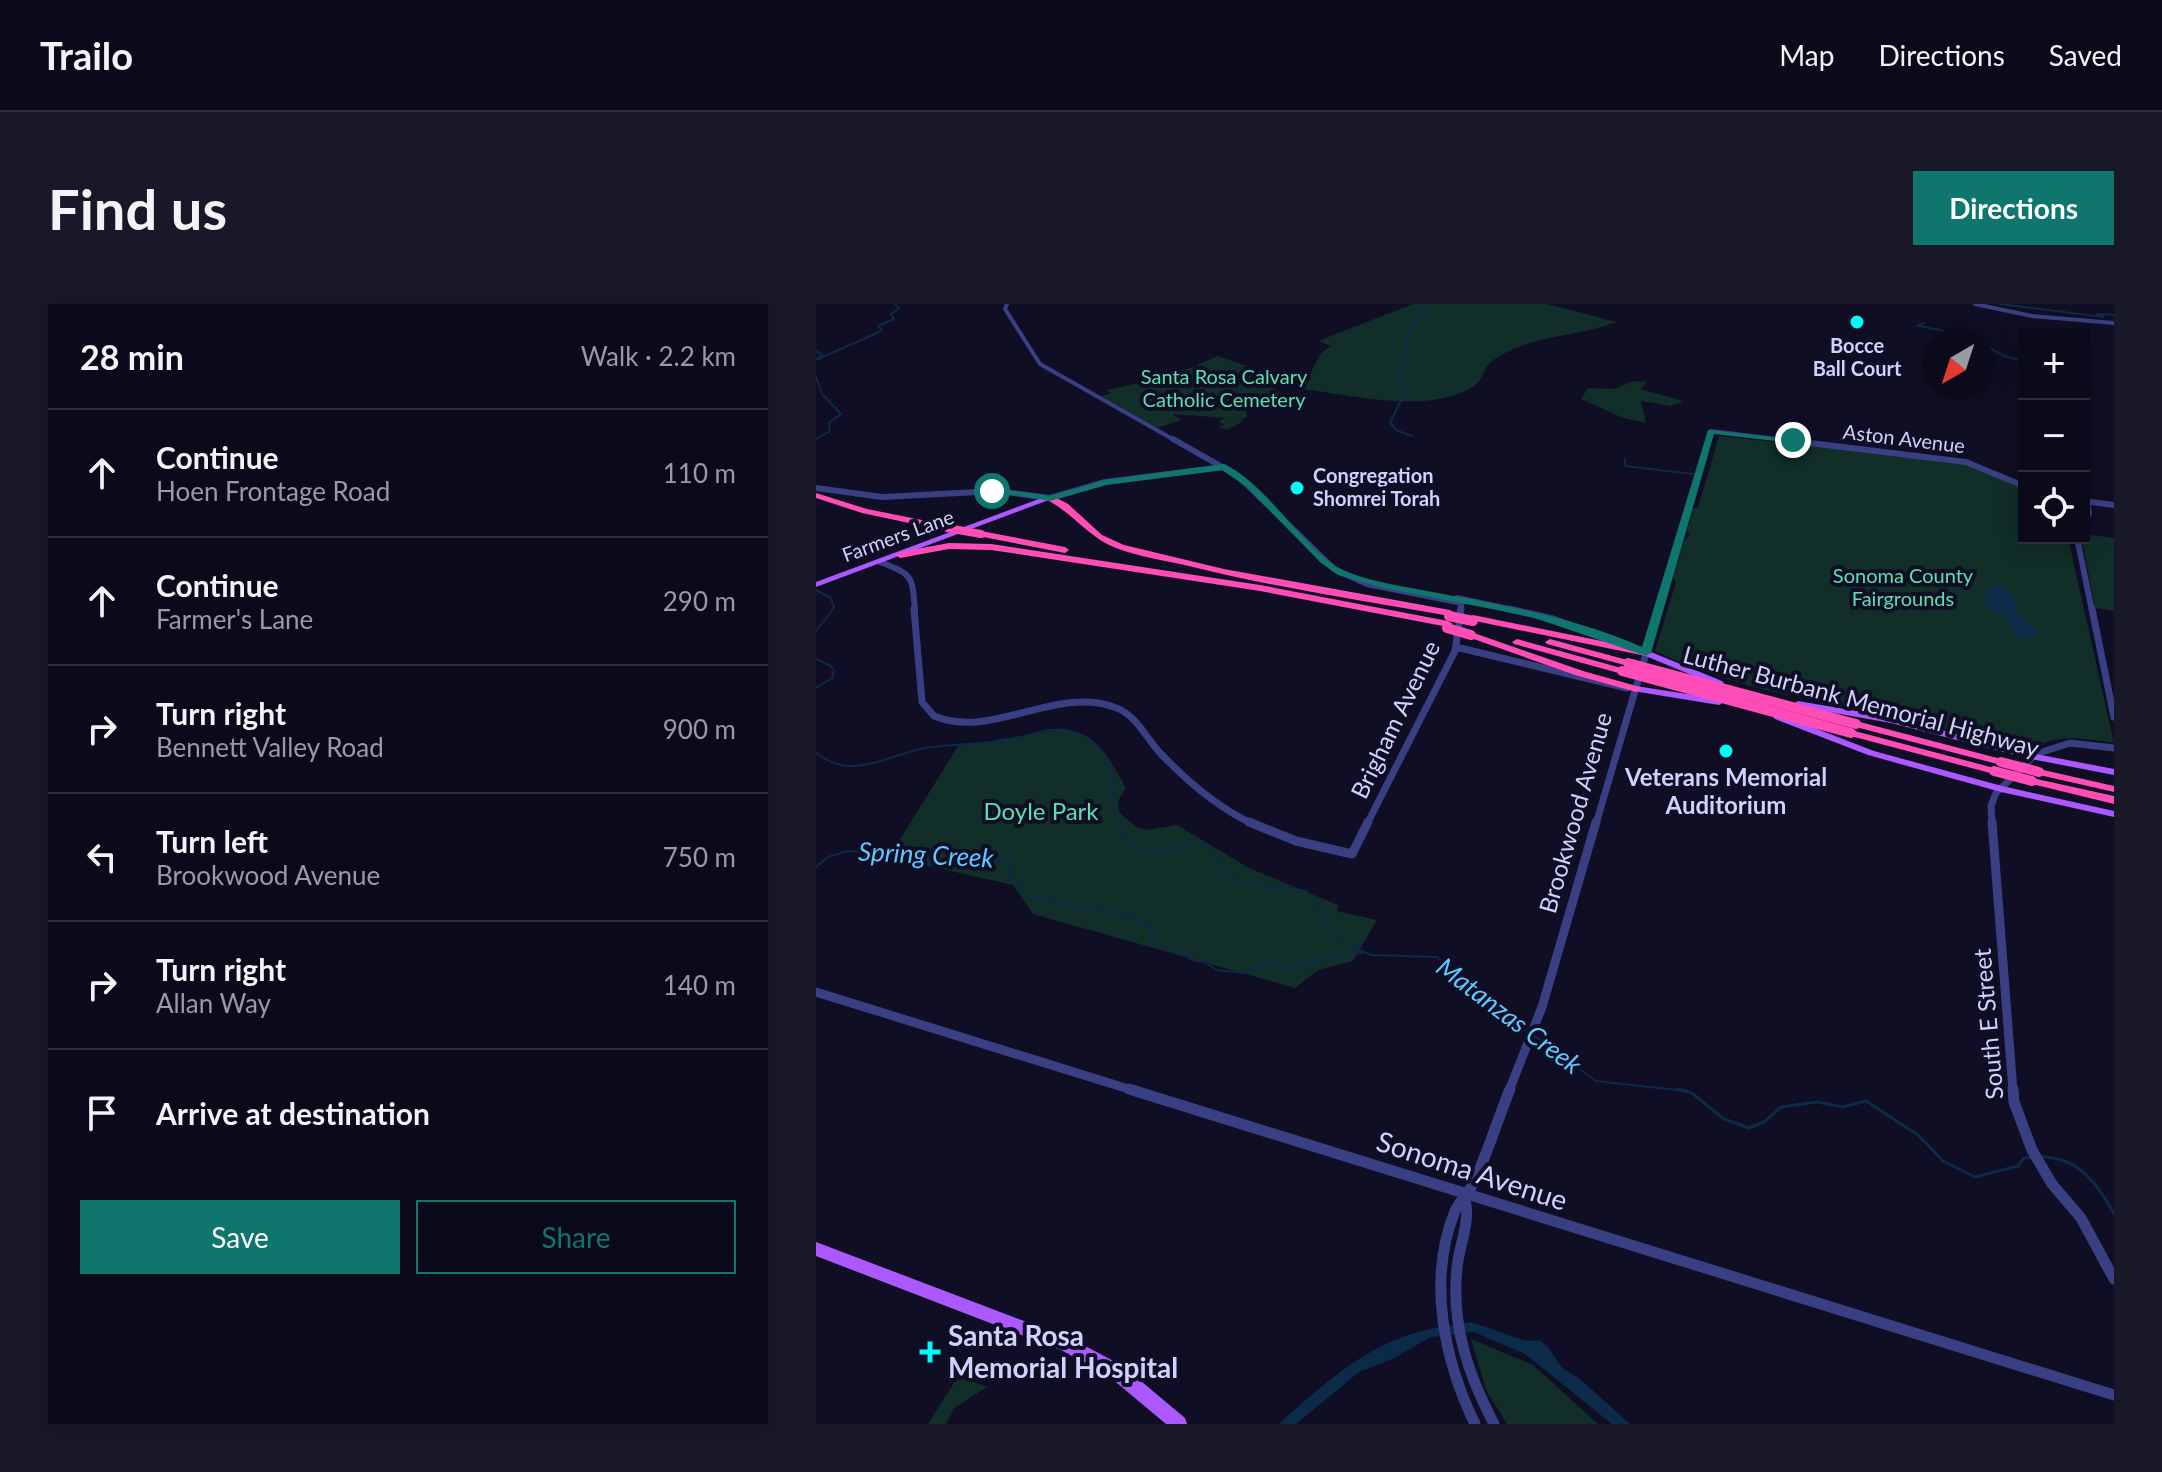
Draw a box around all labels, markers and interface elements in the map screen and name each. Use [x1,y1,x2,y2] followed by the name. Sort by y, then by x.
[40,32,133,78] text: Trailo
[1779,38,1834,72] text: Map
[1878,38,2005,72] text: Directions
[2049,38,2122,72] text: Saved
[1913,171,2114,245] button: Directions
[48,175,227,242] text: Find us
[1848,313,1866,331] marker: Bocce Ball Court
[1922,328,1994,400] north arrow
[2018,328,2090,544] map controls
[2018,328,2090,400] button: +
[1813,333,1902,380] place label: Bocce Ball Court
[80,336,184,377] text: 28 min
[581,340,736,372] text: Walk · 2.2 km
[1141,364,1308,411] park label: Santa Rosa Calvary Catholic Cemetery
[2018,400,2090,472] button: −
[1842,419,1966,457] street label: Aston Avenue
[1775,422,1811,458] route end
[156,439,279,475] text: Continue
[80,451,124,495] icon: ahead
[663,457,736,489] text: 110 m
[1313,463,1440,510] place label: Congregation Shomrei Torah
[2018,472,2090,544] button: locate
[974,473,1010,509] route start
[156,475,390,507] text: Hoen Frontage Road
[1288,479,1306,497] marker: Congregation Shomrei Torah
[839,504,957,566] street label: Farmers Lane
[1833,563,1974,610] park label: Sonoma County Fairgrounds
[156,567,279,603] text: Continue
[80,579,124,623] icon: ahead
[663,585,736,617] text: 290 m
[156,603,313,635] text: Farmer's Lane
[1344,636,1445,803] street label: Brigham Avenue
[1680,639,2043,762] street label: Luther Burbank Memorial Highway
[156,695,286,731] text: Turn right
[80,707,124,751] icon: right
[1532,709,1617,916] street label: Brookwood Avenue
[663,713,736,745] text: 900 m
[156,731,384,763] text: Bennett Valley Road
[1717,742,1735,760] marker: Veterans Memorial Auditorium
[1624,762,1827,819] place label: Veterans Memorial Auditorium
[983,796,1099,825] park label: Doyle Park
[156,823,268,859] text: Turn left
[857,834,995,874] water label: Spring Creek
[80,835,124,879] icon: left
[663,841,736,873] text: 750 m
[156,859,380,891] text: Brookwood Avenue
[1966,947,2009,1101] street label: South E Street
[1431,950,1589,1081] water label: Matanzas Creek
[156,951,286,987] text: Turn right
[80,963,124,1007] icon: right
[663,969,736,1001] text: 140 m
[156,987,271,1019] text: Allan Way
[80,1091,124,1135] icon: arrive
[156,1095,430,1131] text: Arrive at destination
[1373,1123,1572,1217] street label: Sonoma Avenue
[80,1200,400,1274] button: Save
[416,1200,736,1274] button: Share
[948,1318,1178,1384] place label: Santa Rosa Memorial Hospital
[919,1341,941,1363] marker: Santa Rosa Memorial Hospital

